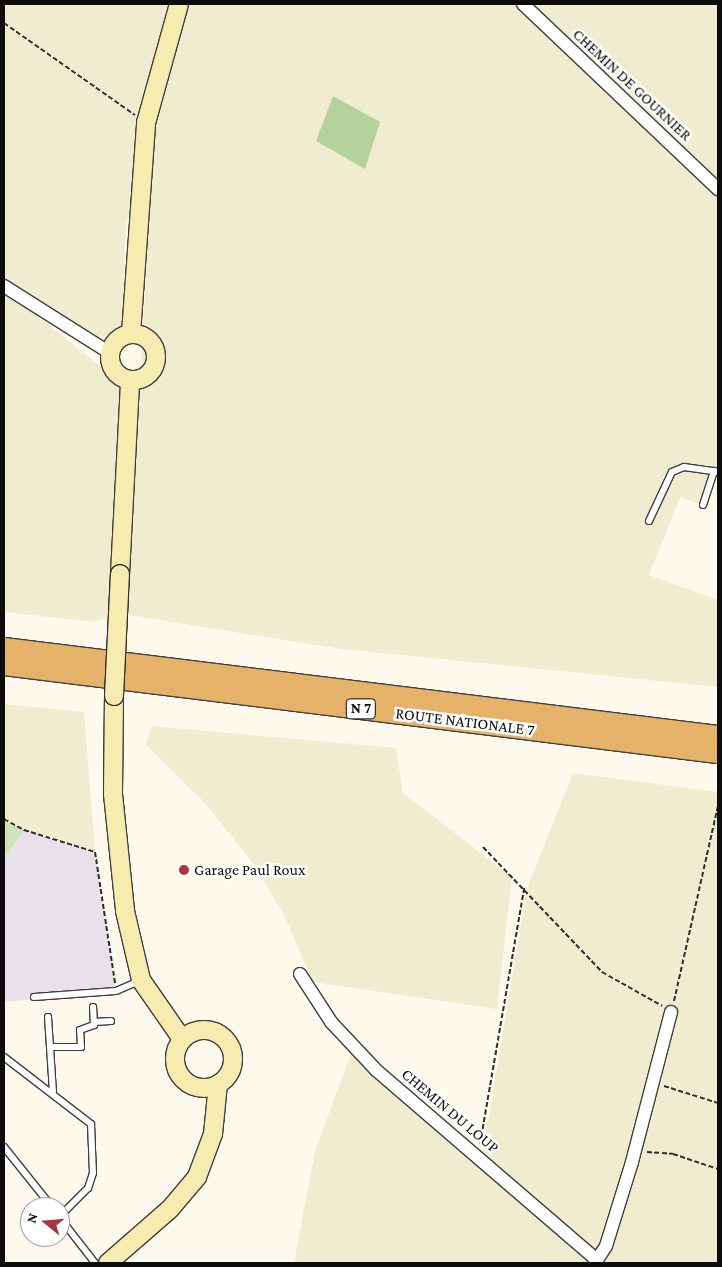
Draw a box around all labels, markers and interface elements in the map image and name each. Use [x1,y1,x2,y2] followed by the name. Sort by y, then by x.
[569,25,695,145] street label: CHEMIN DE GOURNIER
[345,696,377,722] road number: N 7
[394,704,536,740] street label: ROUTE NATIONALE 7
[194,860,306,880] place label: Garage Paul Roux
[178,864,190,876] marker: Garage Paul Roux
[397,1065,503,1157] street label: CHEMIN DU LOUP
[20,1197,70,1247] north arrow
[23,1211,41,1225] text: N

